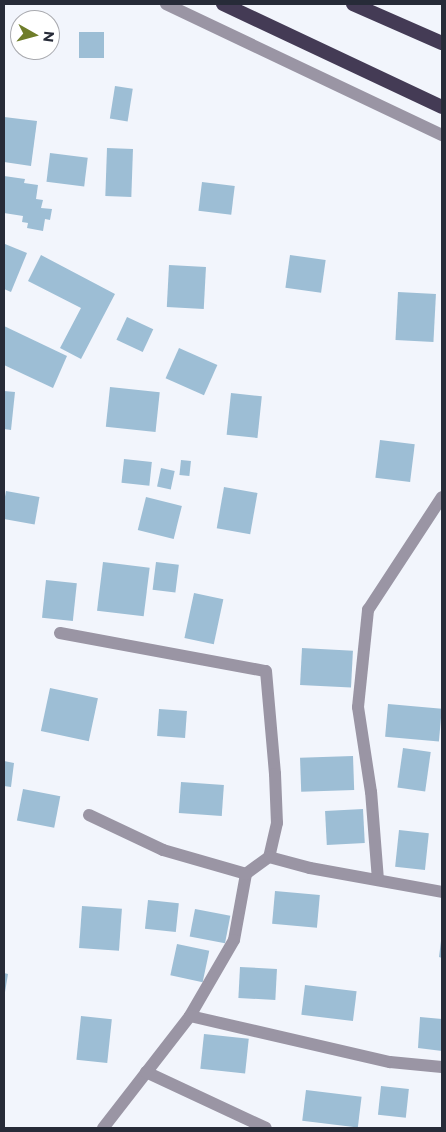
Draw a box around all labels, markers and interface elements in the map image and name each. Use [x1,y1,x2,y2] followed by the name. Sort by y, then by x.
[10,10,60,60] north arrow
[39,30,59,43] text: N

